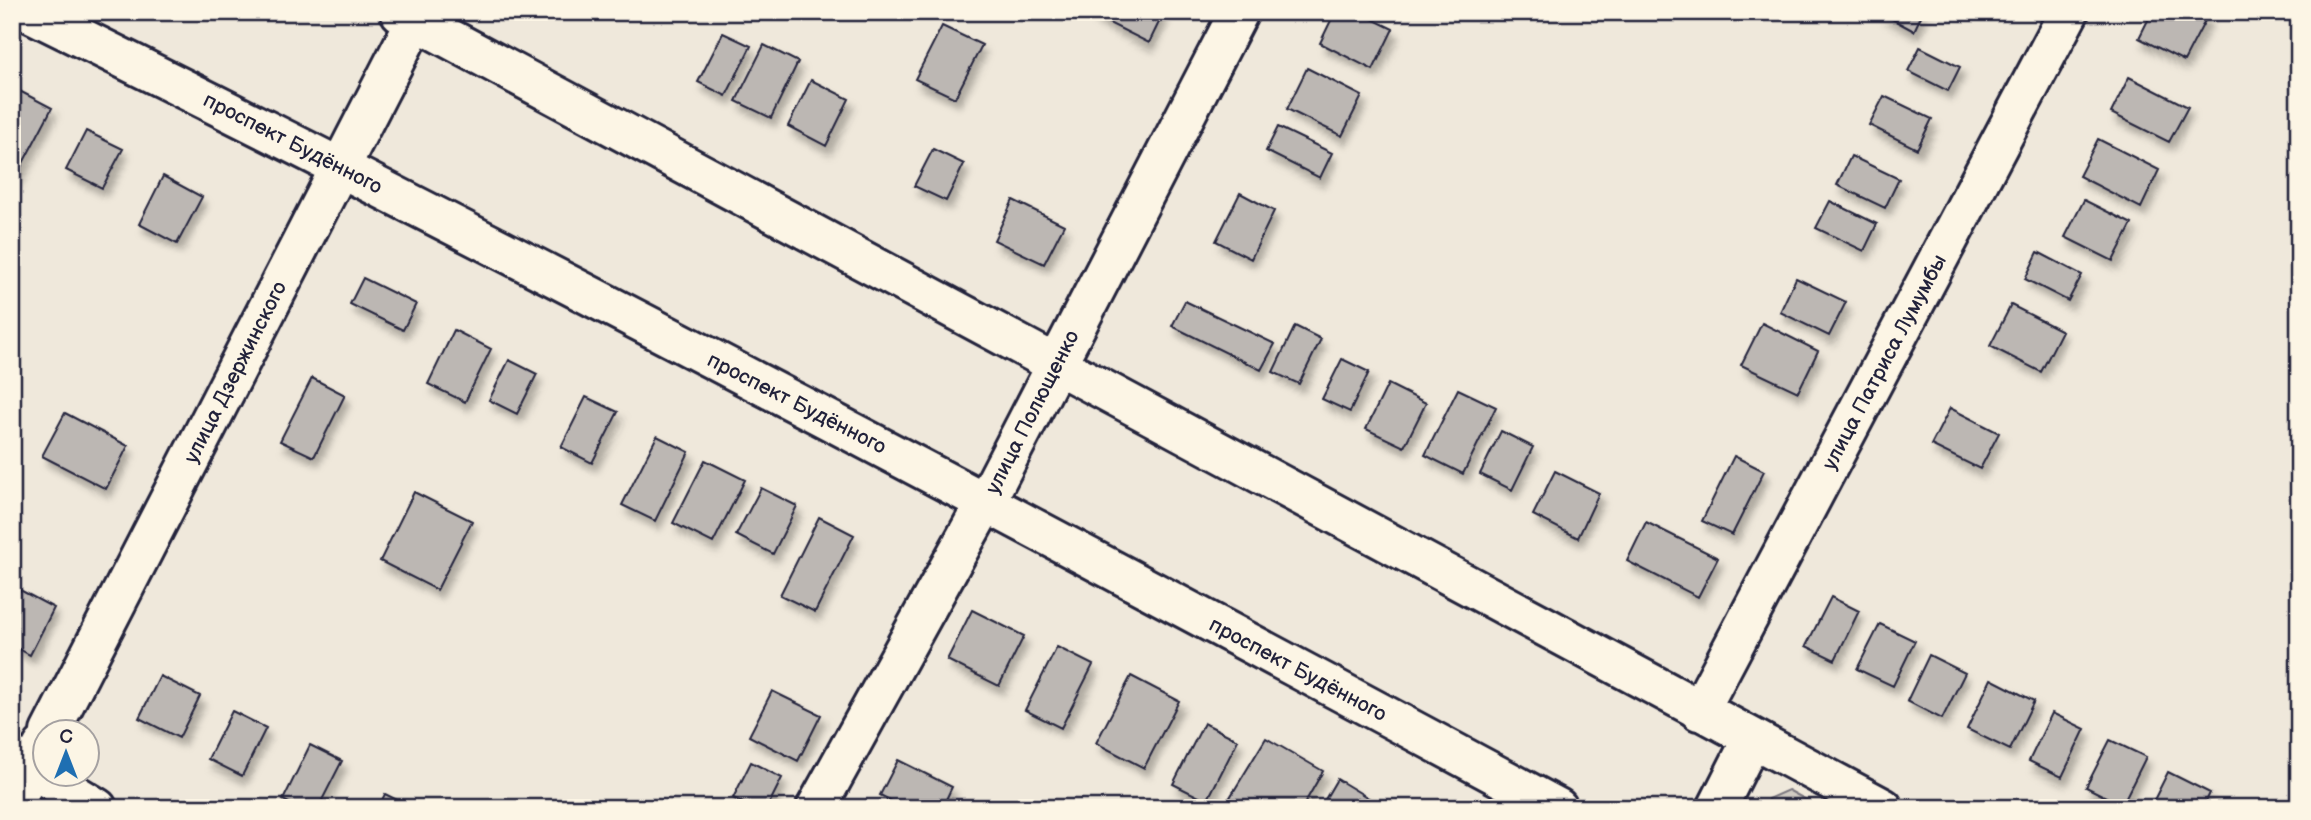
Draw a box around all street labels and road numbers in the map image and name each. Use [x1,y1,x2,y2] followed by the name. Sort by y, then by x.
[199,87,387,199] street label: проспект Будённого
[1817,250,1952,474] street label: улица Патриса Лумумбы
[179,277,292,467] street label: улица Дзержинского
[980,326,1085,498] street label: улица Полющенко
[703,347,891,459] street label: проспект Будённого
[1205,612,1391,727] street label: проспект Будённого

